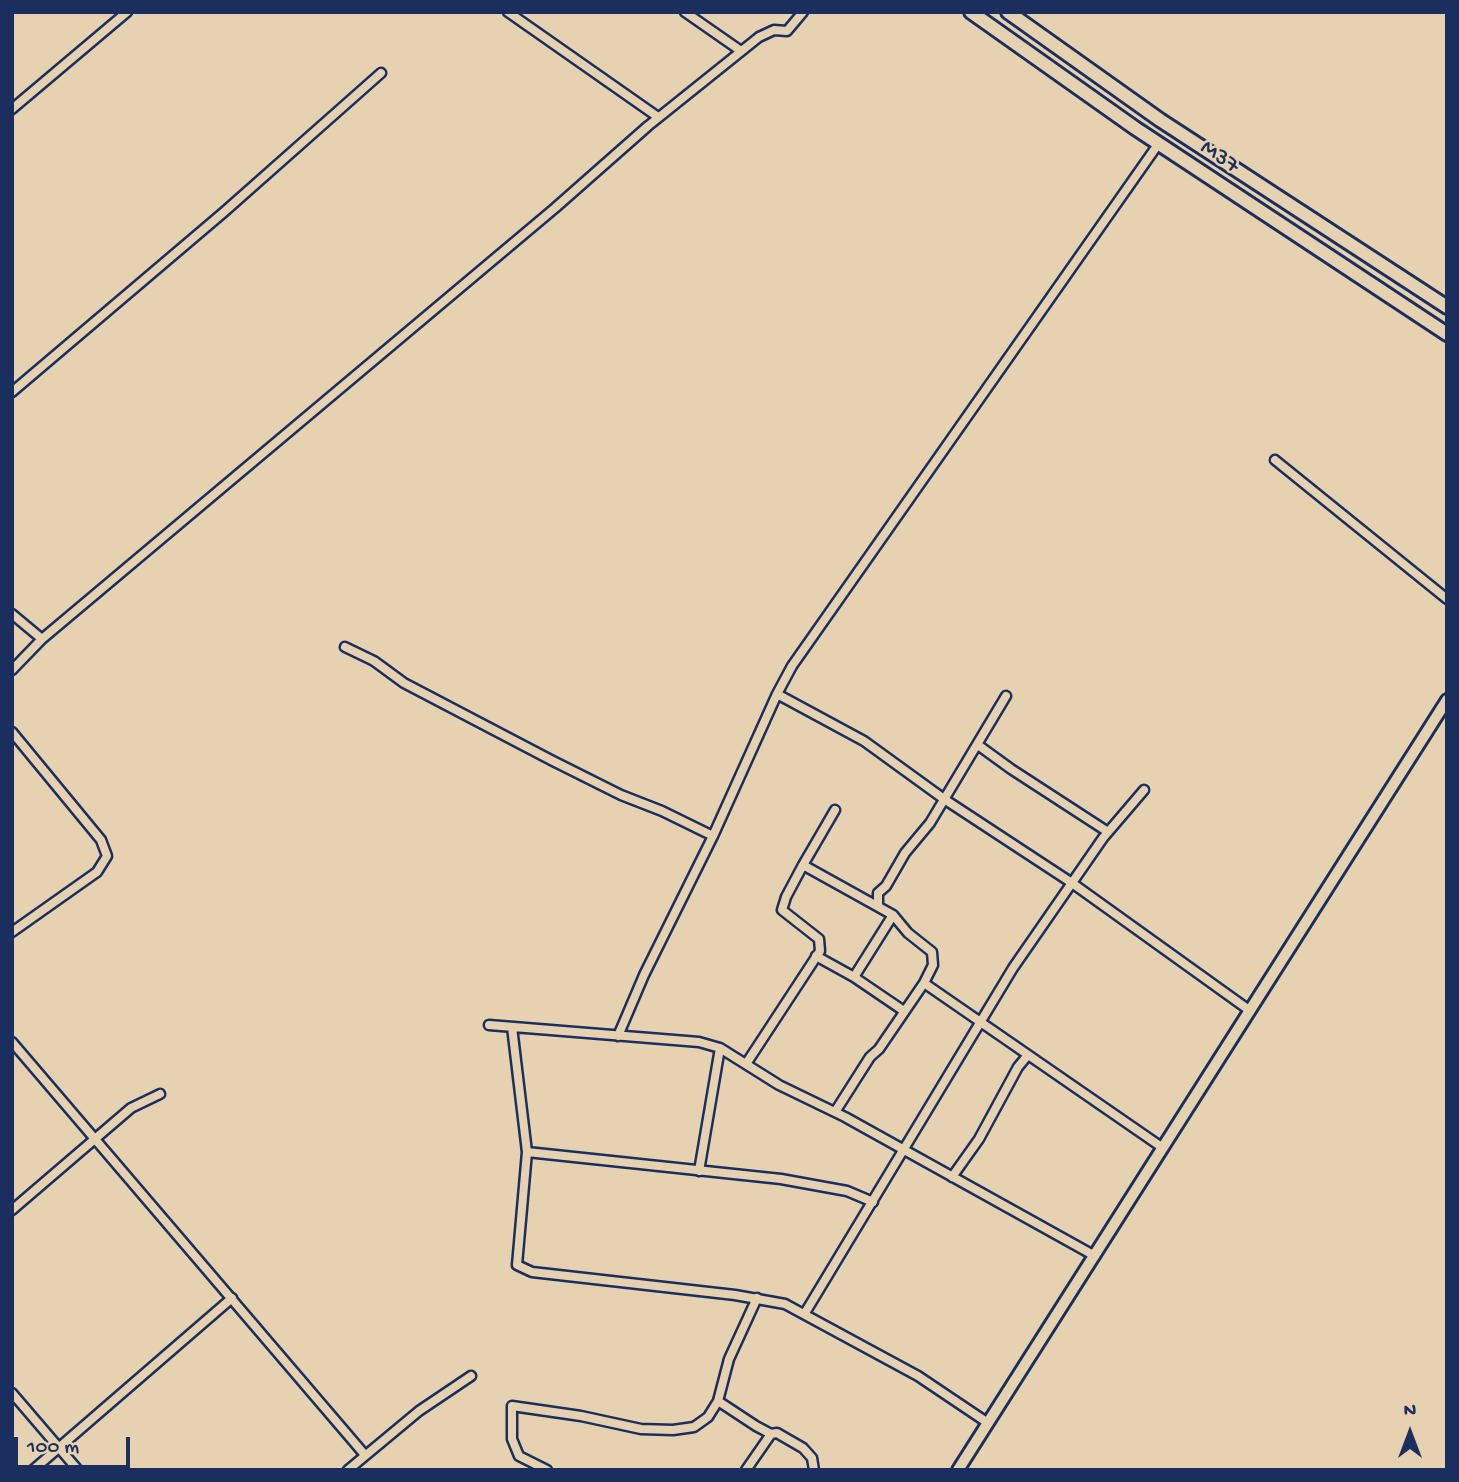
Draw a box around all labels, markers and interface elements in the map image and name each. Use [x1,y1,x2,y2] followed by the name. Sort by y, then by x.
[1194,134,1244,182] street label: M37
[1375,1398,1445,1468] north arrow
[1404,1400,1416,1423] text: N
[18,1422,133,1466] scale bar
[27,1436,79,1461] text: 100 m

